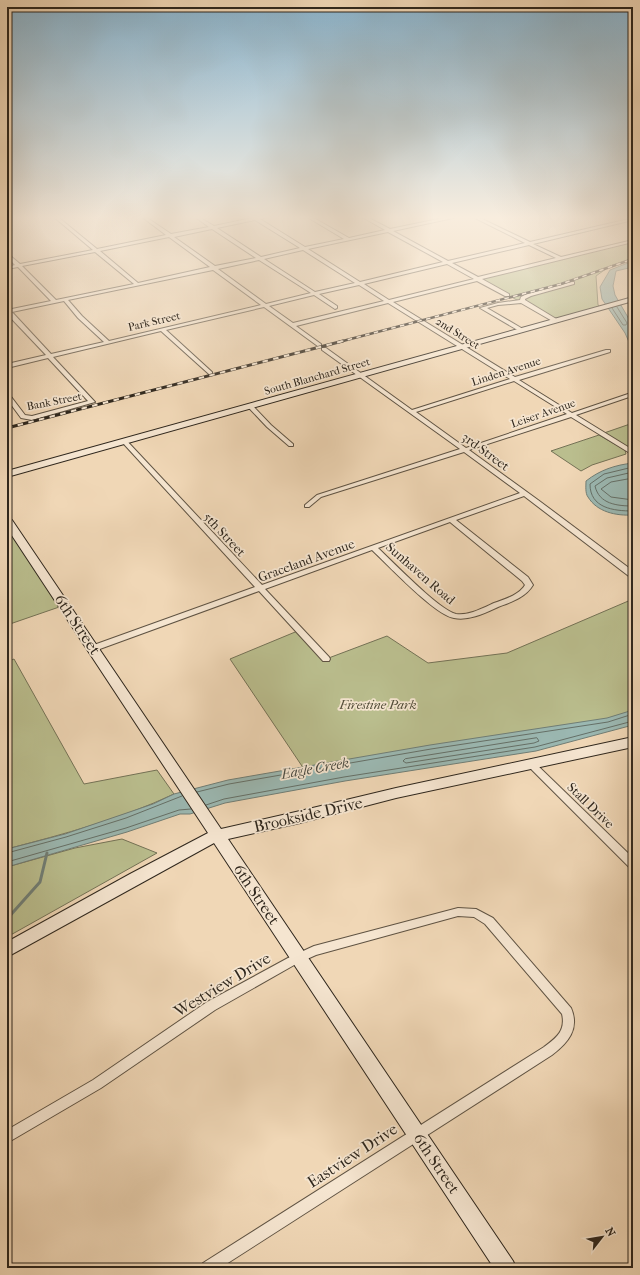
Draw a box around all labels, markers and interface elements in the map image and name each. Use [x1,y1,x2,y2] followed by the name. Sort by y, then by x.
[127,309,182,334] street label: Park Street
[433,315,482,352] street label: 2nd Street
[470,354,543,389] street label: Linden Avenue
[263,355,372,398] street label: South Blanchard Street
[26,390,83,413] street label: Bank Street
[509,396,578,431] street label: Leiser Avenue
[459,429,513,474] street label: 3rd Street
[201,509,249,560] street label: 5th Street
[256,536,357,585] street label: Graceland Avenue
[383,539,459,608] street label: Sunhaven Road
[50,590,105,658] street label: 6th Street
[338,697,417,712] park label: Firestine Park
[279,754,350,783] water label: Eagle Creek
[564,779,618,832] street label: Stall Drive
[252,793,364,836] street label: Brookside Drive
[229,860,284,928] street label: 6th Street
[170,948,274,1021] street label: Westview Drive
[304,1119,401,1192] street label: Eastview Drive
[409,1129,464,1197] street label: 6th Street
[582,1217,622,1257] north arrow
[602,1225,618,1240] text: N

